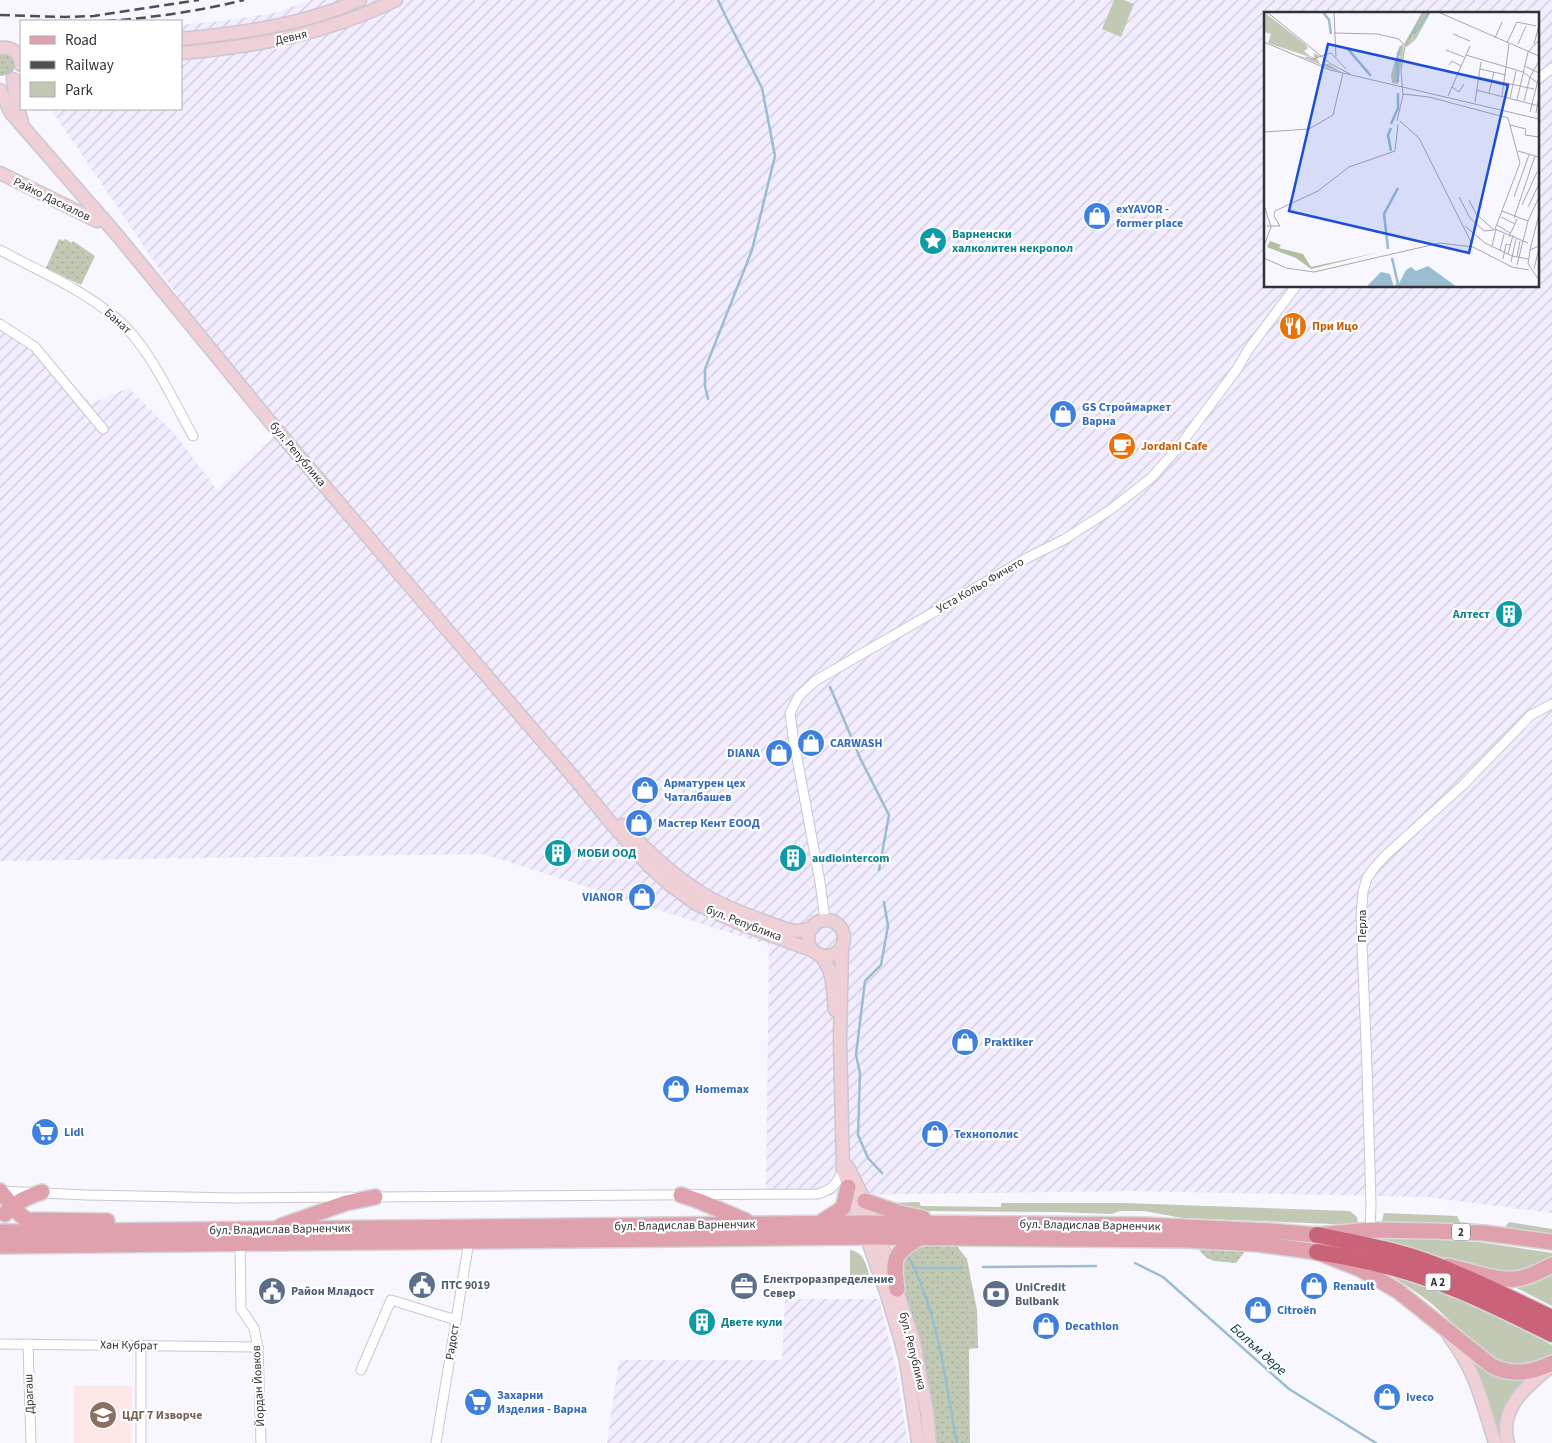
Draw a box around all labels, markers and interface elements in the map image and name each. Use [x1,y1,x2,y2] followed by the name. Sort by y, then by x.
[1264,12,1540,288] inset map
[20,20,182,110] legend
[273,26,309,49] street label: Девня
[65,30,97,51] text: Road
[65,55,114,76] text: Railway
[65,80,94,101] text: Park
[10,173,93,225] street label: Райко Даскалов
[1082,201,1112,231] shop icon: exYAVOR - former place
[1116,201,1183,232] place label: exYAVOR - former place
[918,226,948,256] place icon: Варненски халколитен некропол
[952,226,1073,257] place label: Варненски халколитен некропол
[100,305,135,338] street label: Банат
[1278,311,1308,341] restaurant icon: При Ицо
[1312,318,1359,335] place label: При Ицо
[1048,399,1078,429] shop icon: GS Строймаркет Варна
[1082,399,1171,430] place label: GS Строймаркет Варна
[265,418,330,490] street label: бул. Република
[1107,431,1137,461] cafe icon: Jordani Cafe
[1141,438,1208,455] place label: Jordani Cafe
[933,553,1027,617] street label: Уста Кольо Фичето
[1494,599,1524,629] building icon: Алтест
[1452,606,1490,623] place label: Алтест
[796,728,826,758] shop icon: CARWASH
[830,735,883,752] place label: CARWASH
[764,738,794,768] shop icon: DIANA
[727,745,760,762] place label: DIANA
[630,775,660,805] shop icon: Арматурен цех Чаталбашев
[663,775,746,806] place label: Арматурен цех Чаталбашев
[624,808,654,838] shop icon: Мастер Кент ЕООД
[658,815,760,832] place label: Мастер Кент ЕООД
[543,838,573,868] building icon: МОБИ ООД
[778,843,808,873] building icon: audiointercom
[577,845,636,862] place label: МОБИ ООД
[812,850,890,867] place label: audiointercom
[627,882,657,912] shop icon: VIANOR
[581,889,624,906] place label: VIANOR
[704,901,784,946] street label: бул. Република
[1354,910,1371,942] street label: Перла
[950,1027,980,1057] shop icon: Praktiker
[984,1034,1033,1051] place label: Praktiker
[661,1074,691,1104] shop icon: Homemax
[695,1081,749,1098] place label: Homemax
[30,1117,60,1147] supermarket icon: Lidl
[920,1119,950,1149] shop icon: Технополис
[64,1124,84,1141] place label: Lidl
[954,1126,1019,1143] place label: Технополис
[614,1216,756,1235] street label: бул. Владислав Варненчик
[1019,1216,1161,1235] street label: бул. Владислав Варненчик
[209,1220,351,1239] street label: бул. Владислав Варненчик
[1452,1224,1470,1240] road number: 2
[407,1270,437,1300] public building icon: ПТС 9019
[729,1271,759,1301] office icon: Електроразпределение Север
[763,1271,894,1302] place label: Електроразпределение Север
[1299,1271,1329,1301] shop icon: Renault
[1426,1274,1450,1290] road number: A 2
[257,1276,287,1306] public building icon: Район Младост
[441,1277,490,1294] place label: ПТС 9019
[1333,1278,1375,1295] place label: Renault
[981,1279,1011,1309] bank icon: UniCredit Bulbank
[1015,1279,1066,1310] place label: UniCredit Bulbank
[291,1283,375,1300] place label: Район Младост
[1243,1295,1273,1325] shop icon: Citroën
[1277,1302,1316,1319] place label: Citroën
[687,1307,717,1337] building icon: Двете кули
[895,1310,930,1392] street label: бул. Република
[1031,1311,1061,1341] shop icon: Decathlon
[721,1314,782,1331] place label: Двете кули
[1065,1318,1119,1335] place label: Decathlon
[1226,1319,1291,1381] water label: Балъм дере
[441,1322,464,1361] street label: Радост
[100,1336,159,1355] street label: Хан Кубрат
[248,1345,269,1427] street label: Йордан Йовков
[20,1374,39,1414] street label: Драгаш
[1372,1382,1402,1412] shop icon: Iveco
[463,1387,493,1417] supermarket icon: Захарни Изделия - Варна
[497,1387,587,1418] place label: Захарни Изделия - Варна
[1406,1389,1434,1406] place label: Iveco
[88,1400,118,1430] school or university icon: ЦДГ 7 Изворче
[122,1407,202,1424] place label: ЦДГ 7 Изворче

